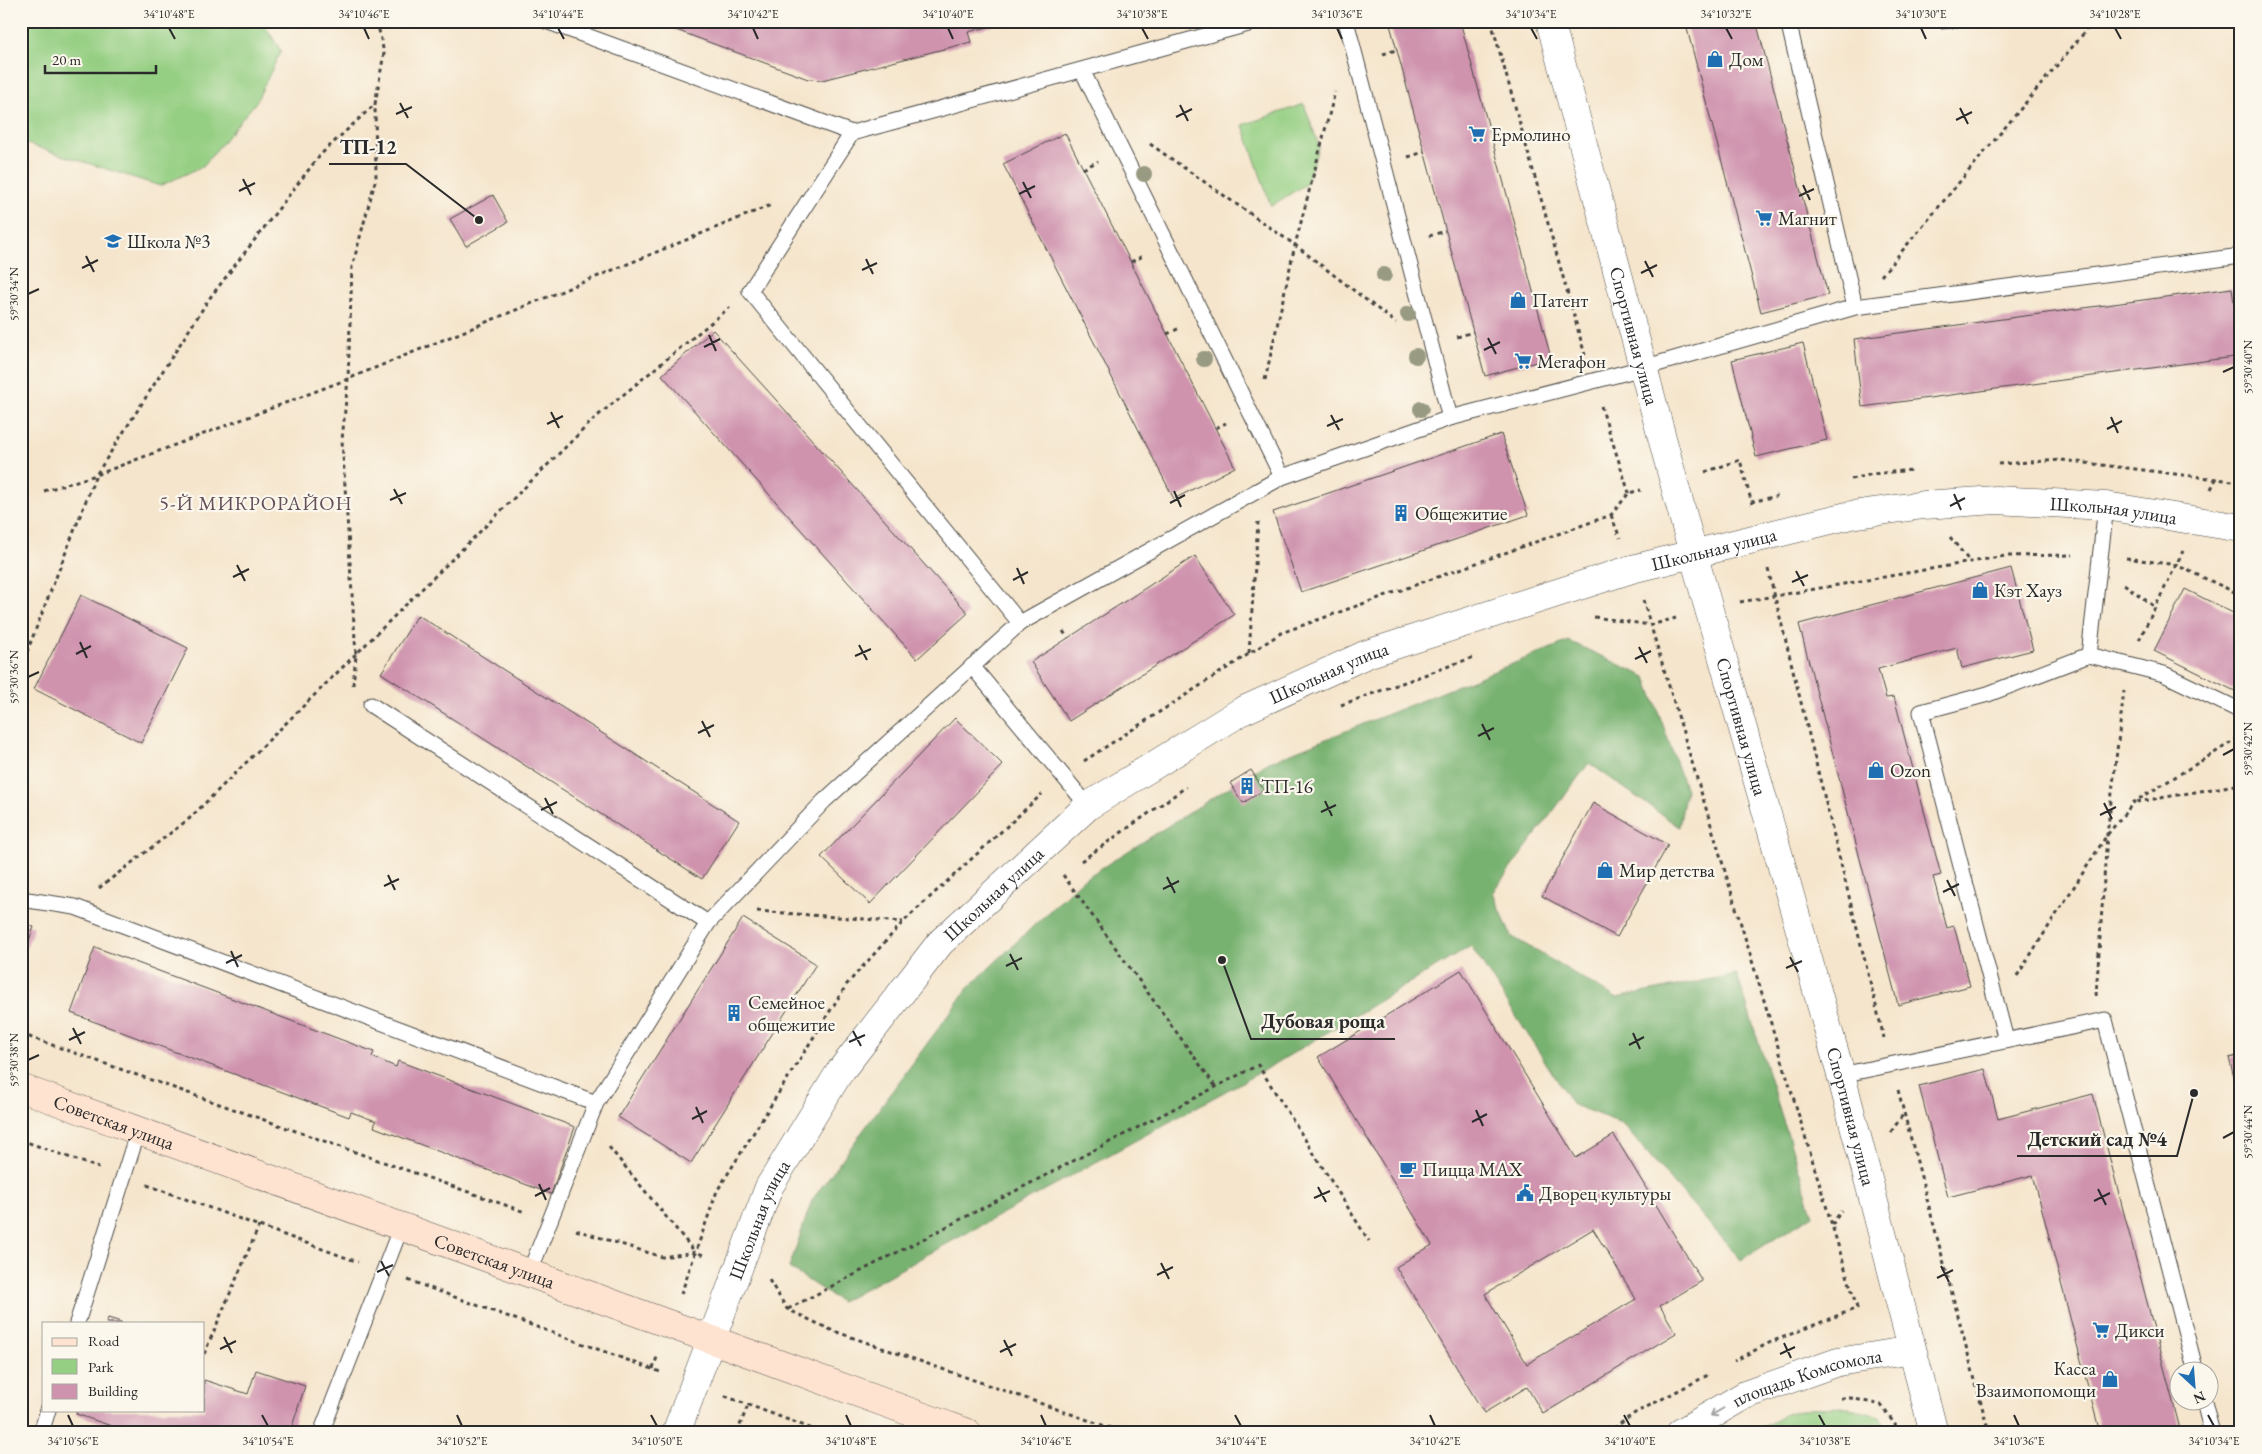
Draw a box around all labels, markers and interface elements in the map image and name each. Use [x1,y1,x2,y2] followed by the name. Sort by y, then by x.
[143,6,195,22] text: 34°10'48"E
[338,6,390,22] text: 34°10'46"E
[532,6,584,22] text: 34°10'44"E
[727,6,779,22] text: 34°10'42"E
[922,6,974,22] text: 34°10'40"E
[1116,6,1168,22] text: 34°10'38"E
[1311,6,1363,22] text: 34°10'36"E
[1505,6,1557,22] text: 34°10'34"E
[1700,6,1752,22] text: 34°10'32"E
[1895,6,1947,22] text: 34°10'30"E
[2089,6,2141,22] text: 34°10'28"E
[45,42,156,74] scale bar
[1729,47,1764,72] place label: Дом
[1705,49,1725,69] shop icon: Дом
[52,50,81,69] text: 20 m
[1491,122,1571,147] place label: Ермолино
[1467,124,1487,144] supermarket icon: Ермолино
[329,129,406,164] callout: ТП-12
[339,134,397,160] text: ТП-12
[1778,206,1837,231] place label: Магнит
[1754,208,1774,228] supermarket icon: Магнит
[127,229,210,254] place label: Школа №3
[103,231,123,251] school or university icon: Школа №3
[1604,264,1665,408] street label: Спортивная улица
[6,267,22,321] text: 59°30'34"N
[1532,288,1588,313] place label: Патент
[1508,290,1528,310] shop icon: Патент
[2240,340,2256,394] text: 59°30'40"N
[1537,349,1606,374] place label: Мегафон
[1513,351,1533,371] supermarket icon: Мегафон
[159,490,353,516] district label: 5-Й МИКРОРАЙОН
[2049,491,2179,530] street label: Школьная улица
[1415,501,1507,526] place label: Общежитие
[1391,503,1411,523] building icon: Общежитие
[1649,522,1780,577] street label: Школьная улица
[1994,578,2062,603] place label: Кэт Хауз
[1970,580,1990,600] shop icon: Кэт Хауз
[1265,636,1392,710] street label: Школьная улица
[6,650,22,704] text: 59°30'36"N
[1710,654,1773,799] street label: Спортивная улица
[2240,722,2256,776] text: 59°30'42"N
[1890,758,1931,783] place label: Ozon
[1866,760,1886,780] shop icon: Ozon
[1261,774,1313,799] place label: ТП-16
[1237,776,1257,796] building icon: ТП-16
[938,841,1049,947] street label: Школьная улица
[1619,858,1715,883] place label: Мир детства
[1595,860,1615,880] shop icon: Мир детства
[748,990,835,1037] place label: Семейное общежитие
[724,1003,744,1023] building icon: Семейное общежитие
[1251,1004,1395,1039] callout: Дубовая роща
[1261,1008,1385,1034] text: Дубовая роща
[6,1033,22,1087] text: 59°30'38"N
[1821,1044,1881,1189] street label: Спортивная улица
[50,1089,178,1156] street label: Советская улица
[2240,1105,2256,1159] text: 59°30'44"N
[2017,1121,2177,1156] callout: Детский сад №4
[2027,1126,2167,1152] text: Детский сад №4
[723,1155,796,1283] street label: Школьная улица
[1422,1157,1523,1182] place label: Пицца MAX
[1398,1159,1418,1179] cafe icon: Пицца MAX
[1539,1181,1672,1206] place label: Дворец культуры
[1515,1183,1535,1203] public building icon: Дворец культуры
[431,1228,559,1295] street label: Советская улица
[2115,1318,2165,1343] place label: Дикси
[2091,1320,2111,1340] supermarket icon: Дикси
[42,1322,205,1412] legend
[88,1331,120,1350] text: Road
[1727,1343,1884,1413] street label: площадь Комсомола
[1975,1356,2096,1403] place label: Касса Взаимопомощи
[88,1357,115,1376] text: Park
[2170,1362,2220,1412] north arrow
[2100,1369,2120,1389] shop icon: Касса Взаимопомощи
[88,1381,138,1400] text: Building
[2190,1387,2209,1409] text: N
[1710,1407,1724,1417] one-way arrow
[47,1433,99,1449] text: 34°10'56"E
[242,1433,294,1449] text: 34°10'54"E
[436,1433,488,1449] text: 34°10'52"E
[631,1433,683,1449] text: 34°10'50"E
[825,1433,877,1449] text: 34°10'48"E
[1020,1433,1072,1449] text: 34°10'46"E
[1215,1433,1267,1449] text: 34°10'44"E
[1409,1433,1461,1449] text: 34°10'42"E
[1604,1433,1656,1449] text: 34°10'40"E
[1799,1433,1851,1449] text: 34°10'38"E
[1993,1433,2045,1449] text: 34°10'36"E
[2188,1433,2240,1449] text: 34°10'34"E

